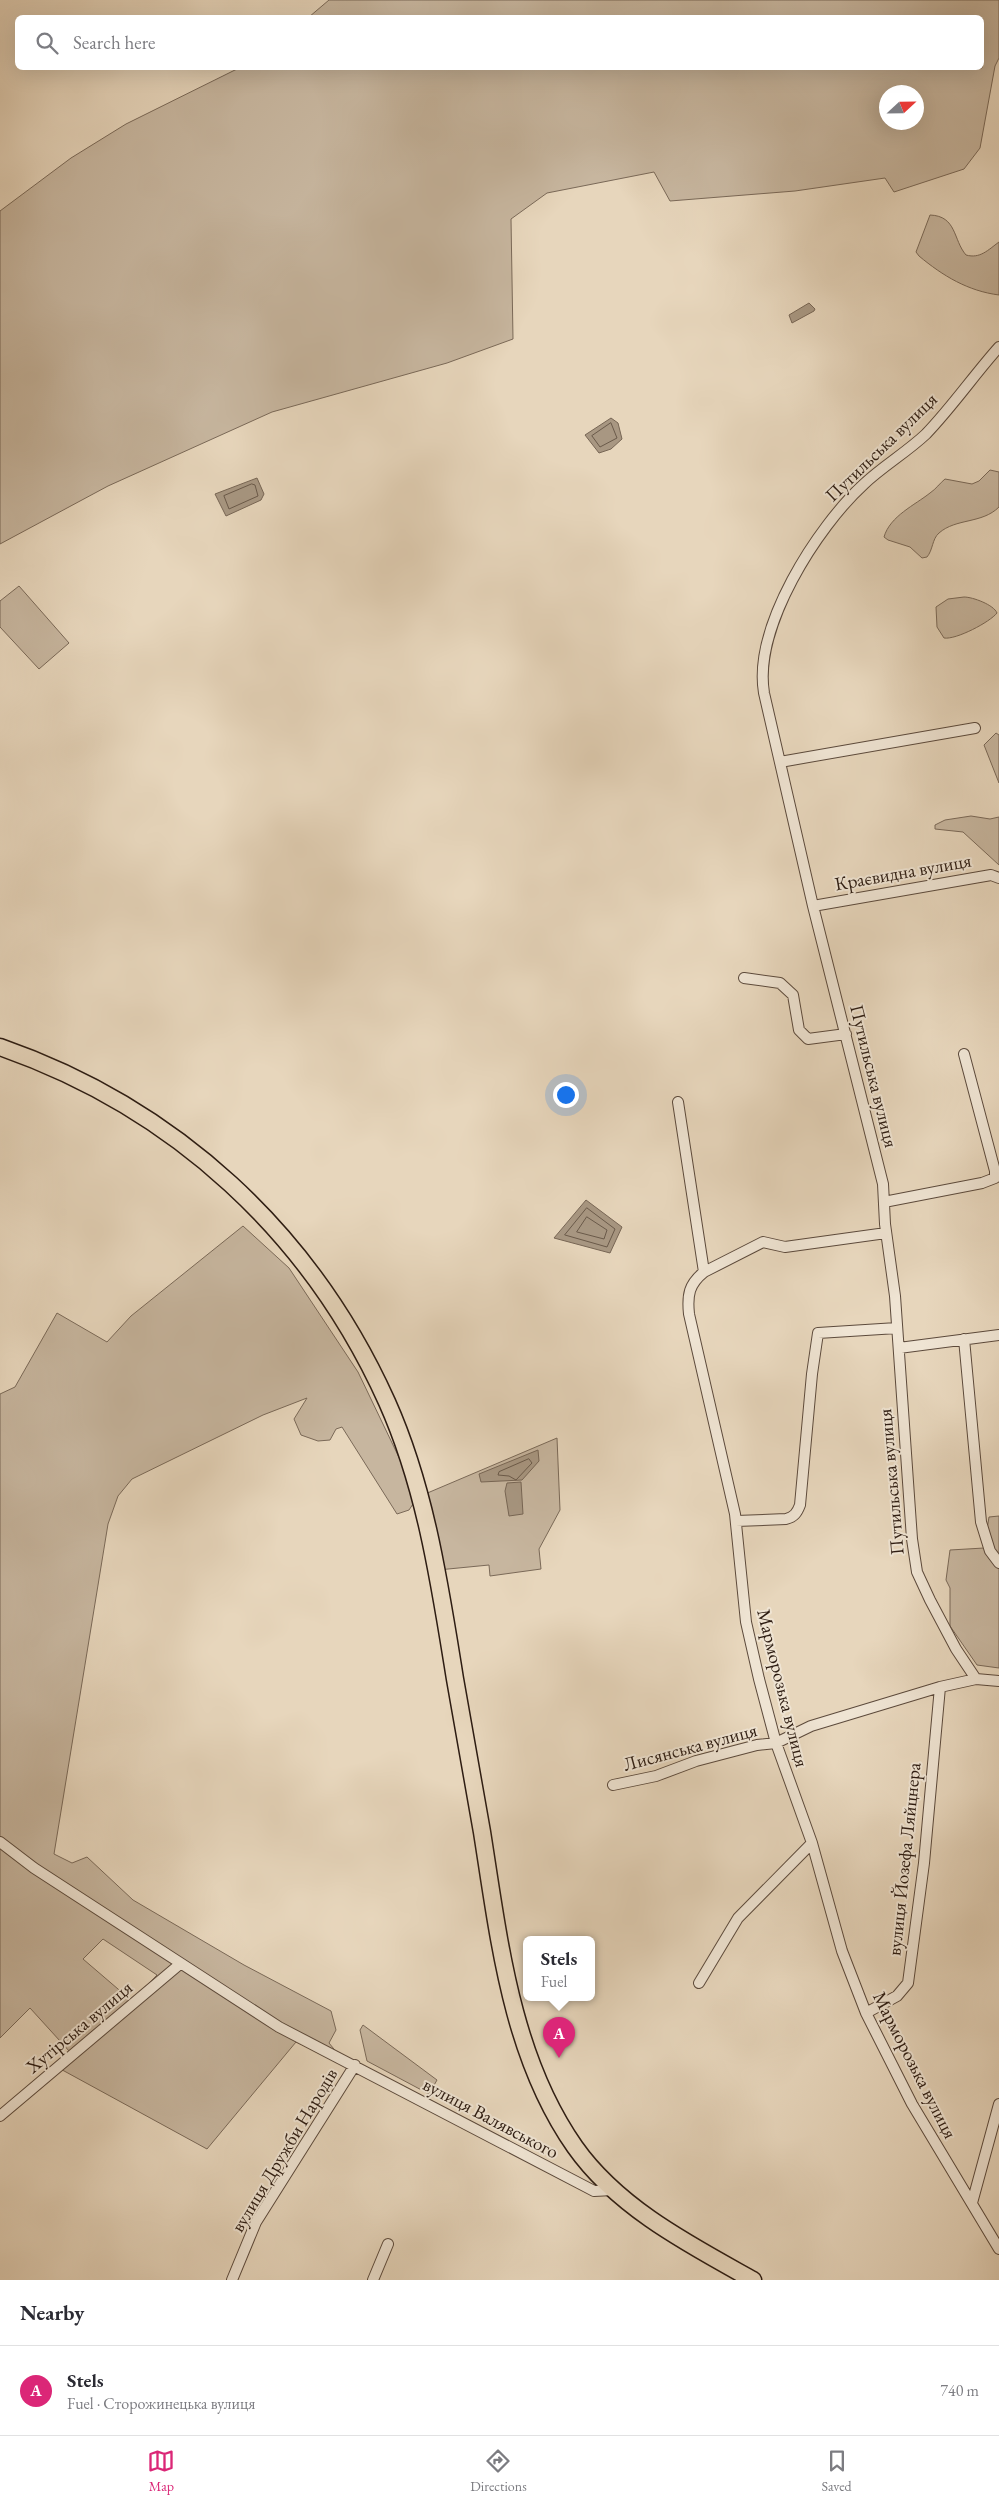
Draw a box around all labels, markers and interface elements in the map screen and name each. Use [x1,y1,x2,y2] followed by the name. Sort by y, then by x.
[15,15,984,70] search box
[33,29,61,57] icon: search
[73,30,155,55] text: Search here
[879,85,924,130] north arrow
[820,387,943,507] street label: Путильська вулиця
[833,848,974,896] street label: Краєвидна вулиця
[844,1002,904,1151] street label: Путильська вулиця
[553,1082,579,1108] your location
[872,1407,910,1556] street label: Путильська вулиця
[751,1606,815,1770] street label: Марморозька вулиця
[620,1717,760,1777] street label: Лисянська вулиця
[881,1761,927,1957] street label: вулиця Йозефа Ляйцнера
[523,1936,595,2001] popup
[541,1946,577,1971] text: Stels
[541,1971,567,1992] text: Fuel
[20,1975,138,2080] street label: Хутірська вулиця
[867,1987,963,2143] street label: Марморозька вулиця
[543,2017,575,2058] pin: A
[225,2063,343,2237] street label: вулиця Дружби Народів
[419,2072,563,2164] street label: вулиця Валявського
[20,2299,84,2326] text: Nearby
[67,2368,104,2393] text: Stels
[30,2380,42,2401] text: A
[940,2380,979,2401] text: 740 m
[67,2393,255,2414] text: Fuel · Сторожинецька вулиця
[147,2447,175,2495] tab: Map
[470,2447,527,2495] tab: Directions
[822,2447,852,2495] tab: Saved

